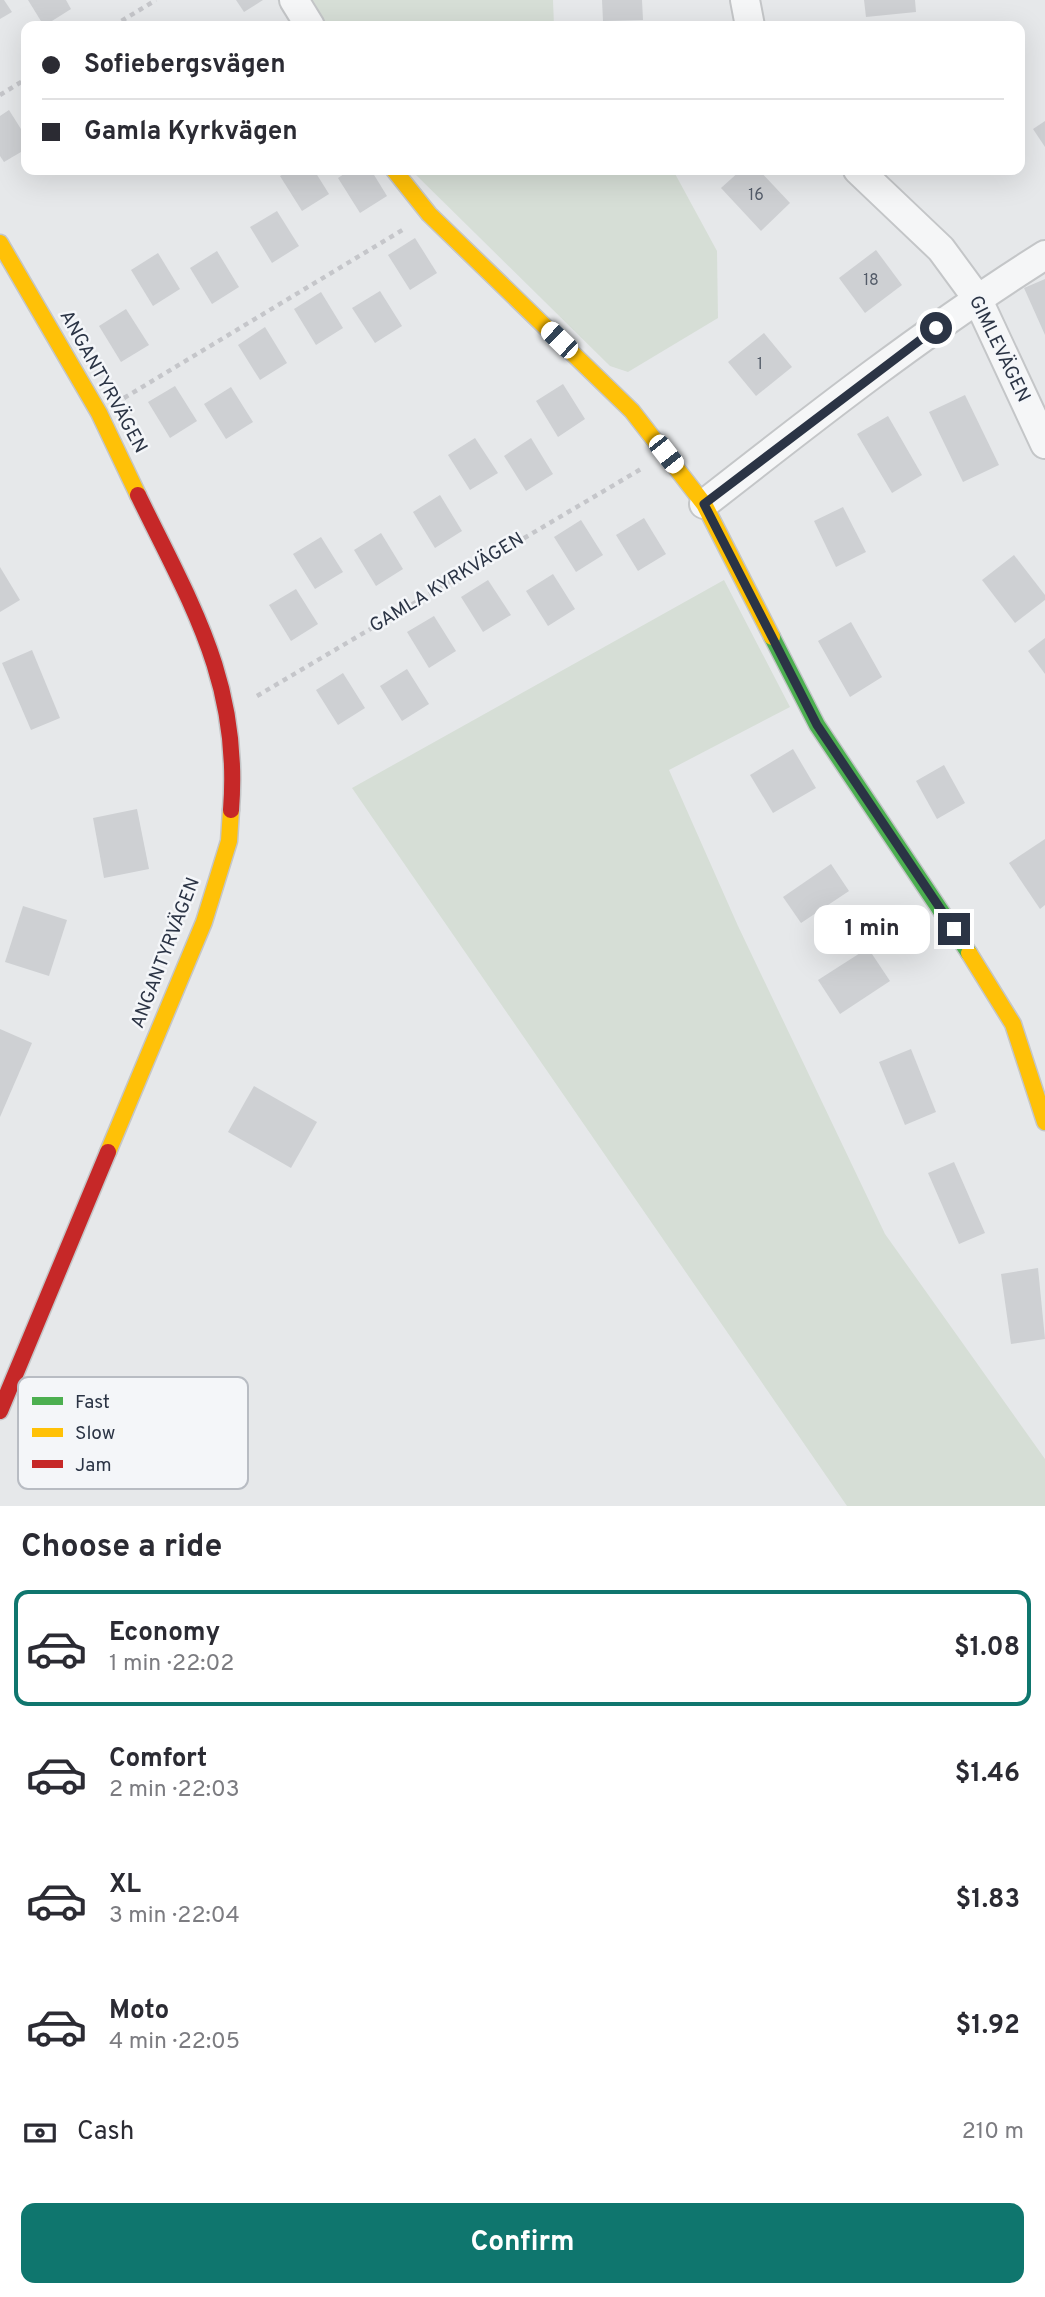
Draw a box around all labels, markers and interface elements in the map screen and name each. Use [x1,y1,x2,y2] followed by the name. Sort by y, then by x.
[84,49,286,82] text: Sofiebergsvägen
[84,116,298,149] text: Gamla Kyrkvägen
[748,186,764,206] house number: 16
[863,271,879,291] house number: 18
[963,291,1036,406] street label: GIMLEVÄGEN
[54,306,153,458] street label: ANGANTYRVÄGEN
[920,312,952,344] route start
[537,318,582,362] car
[757,355,763,375] house number: 1
[645,431,688,477] car
[365,527,529,639] street label: GAMLA KYRKVÄGEN
[125,874,206,1032] street label: ANGANTYRVÄGEN
[814,904,930,954] callout: 1 min
[938,913,970,945] route end
[844,915,900,944] text: 1 min
[18,1377,248,1489] legend
[75,1391,110,1415] text: Fast
[75,1422,115,1446] text: Slow
[75,1454,112,1478] text: Jam
[21,1528,222,1568] text: Choose a ride
[25,1617,88,1680] icon: car
[109,1617,220,1650] text: Economy
[954,1632,1020,1665] text: $1.08
[109,1650,234,1679] text: 1 min · 22:02
[25,1743,88,1806] icon: car
[109,1743,207,1776] text: Comfort
[955,1758,1020,1791] text: $1.46
[109,1776,240,1805] text: 2 min · 22:03
[25,1869,88,1932] icon: car
[109,1869,141,1902] text: XL
[956,1884,1020,1917] text: $1.83
[109,1902,240,1931] text: 3 min · 22:04
[25,1995,88,2058] icon: car
[109,1995,169,2028] text: Moto
[956,2010,1020,2043] text: $1.92
[109,2028,240,2057] text: 4 min · 22:05
[21,2114,59,2152] icon: cash
[77,2116,134,2149] text: Cash
[962,2118,1024,2147] text: 210 m
[21,2203,1024,2283] button: Confirm

